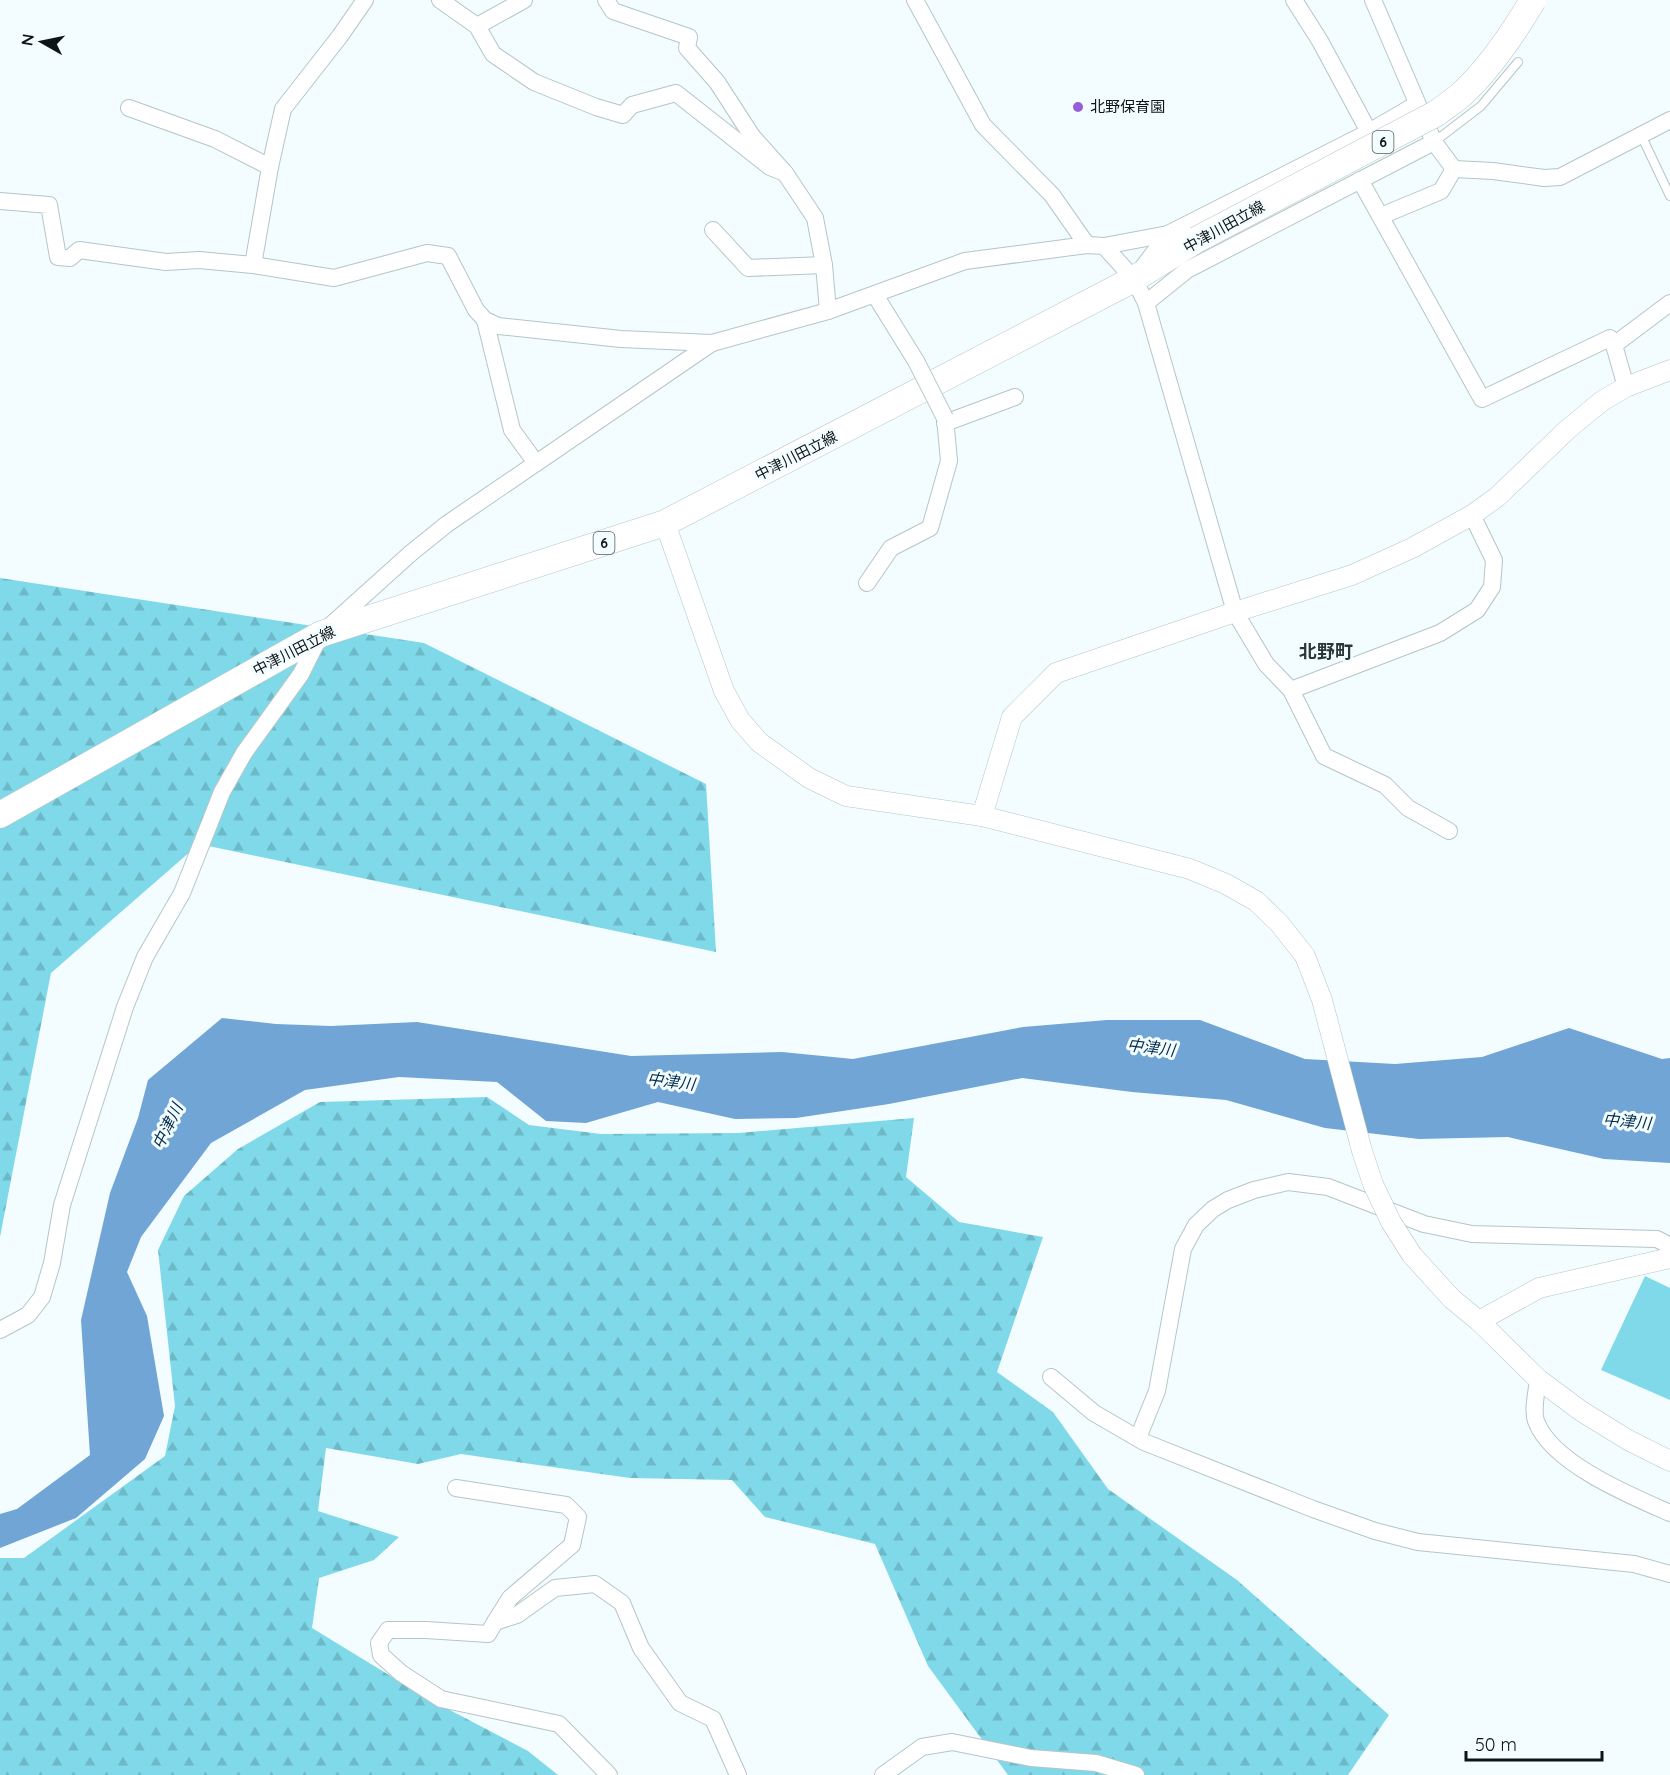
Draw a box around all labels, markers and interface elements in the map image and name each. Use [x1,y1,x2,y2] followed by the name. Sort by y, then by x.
[12,12,72,72] north arrow
[16,32,38,47] text: N
[1090,97,1165,116] place label: 北野保育園
[1071,100,1085,114] marker: 北野保育園
[1372,131,1394,153] road number: 6
[1180,196,1268,257] street label: 中津川田立線
[751,427,840,484] street label: 中津川田立線
[594,532,614,554] road number: 6
[249,622,338,679] street label: 中津川田立線
[1299,640,1353,663] district label: 北野町
[1126,1034,1178,1060] water label: 中津川
[646,1068,698,1094] water label: 中津川
[147,1098,187,1152] water label: 中津川
[1602,1109,1654,1133] water label: 中津川
[1466,1724,1602,1762] scale bar
[1475,1733,1517,1756] text: 50 m

